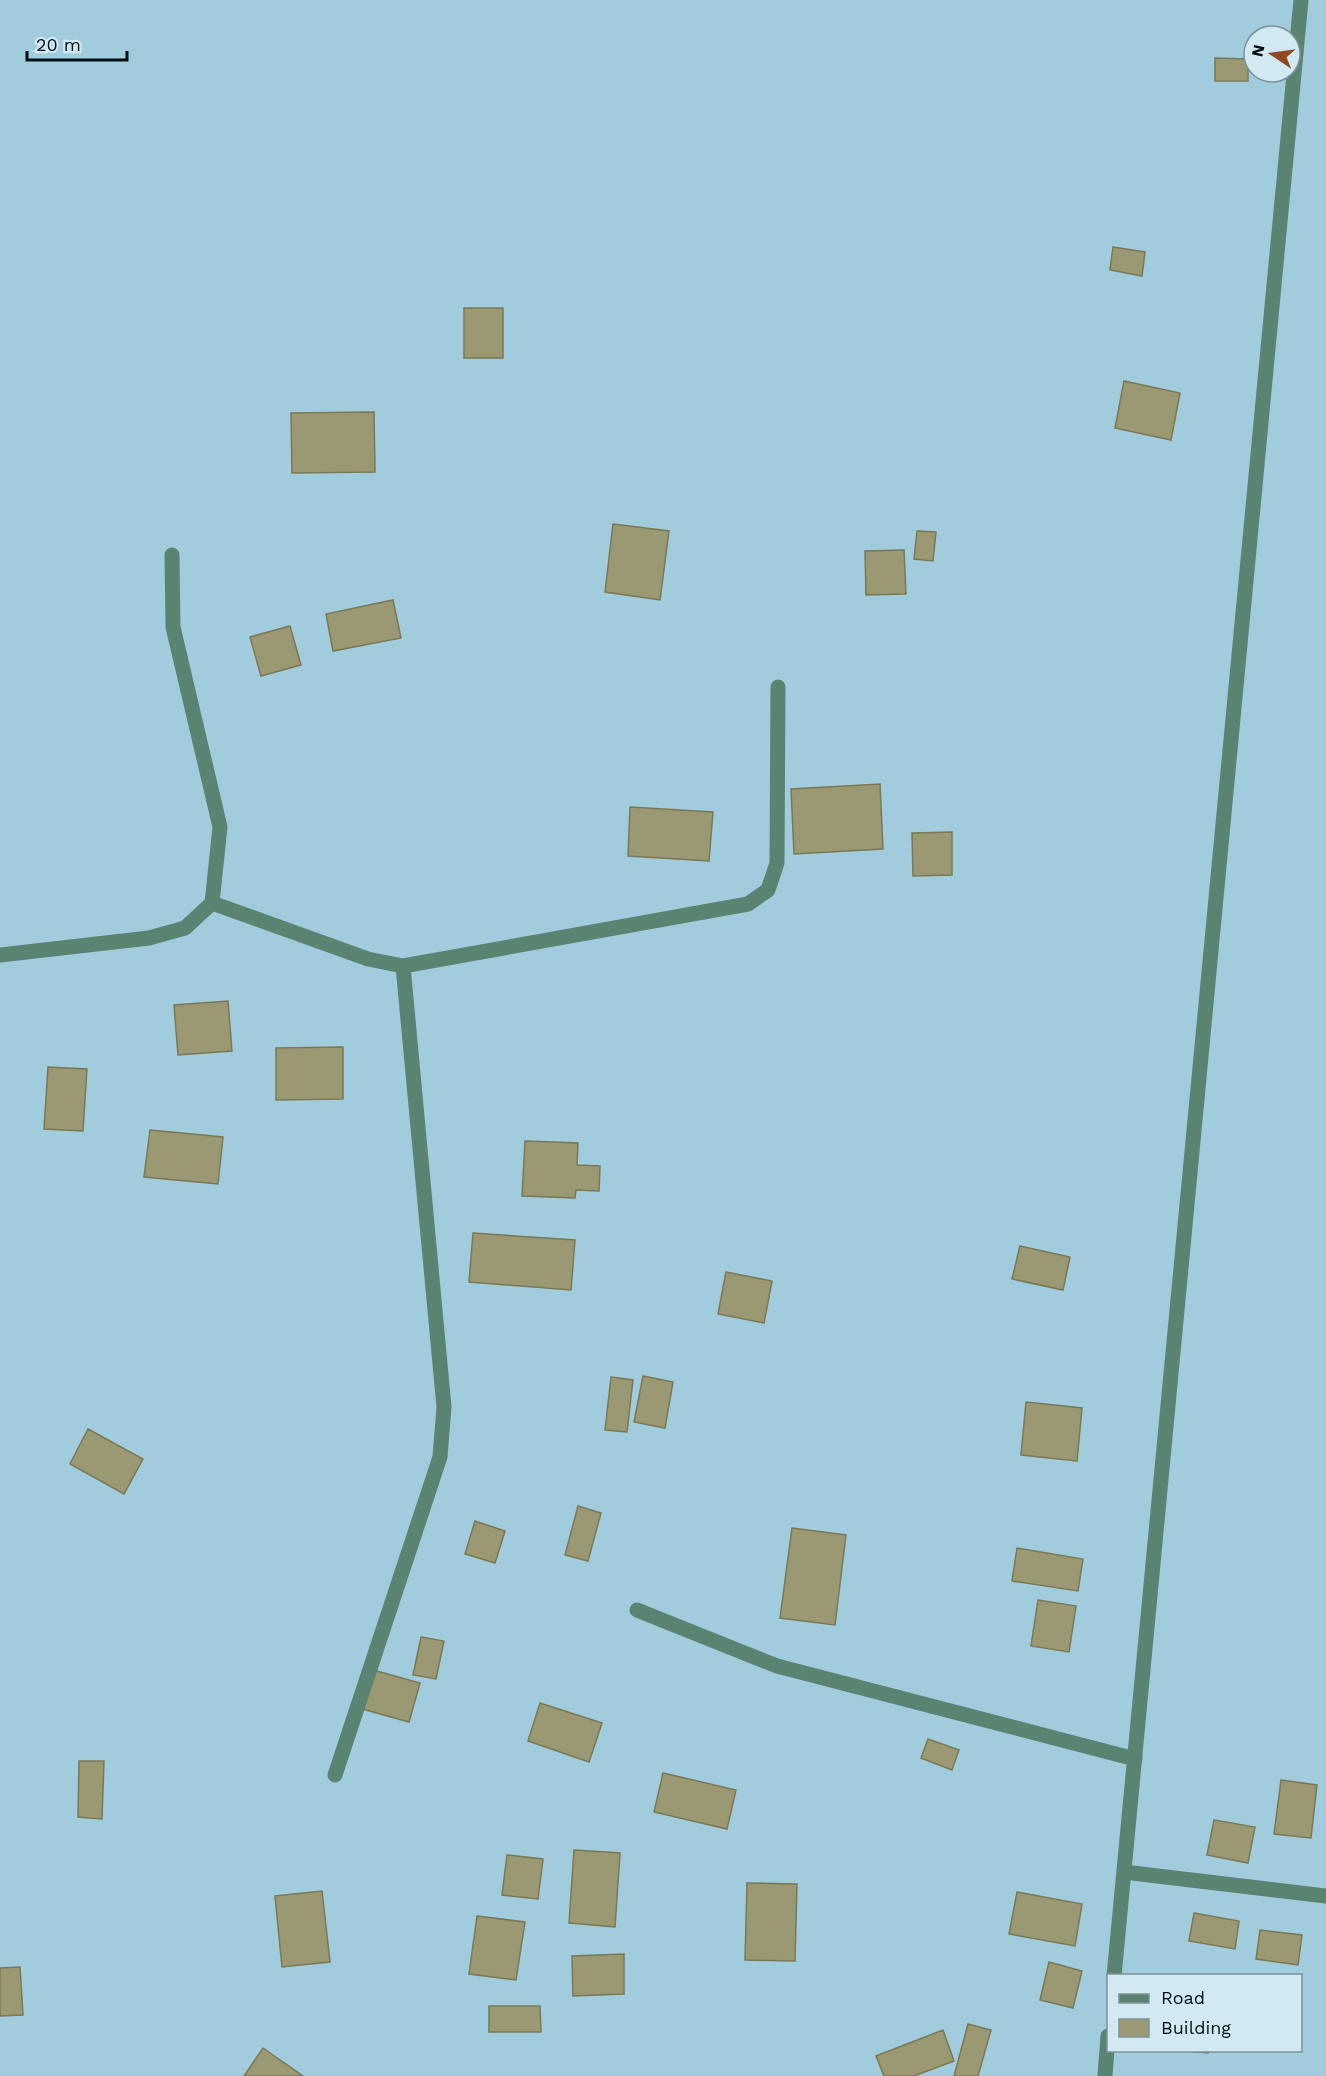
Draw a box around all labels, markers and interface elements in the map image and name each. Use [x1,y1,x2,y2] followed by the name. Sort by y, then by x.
[27,24,128,62] scale bar
[1242,24,1302,84] north arrow
[36,34,81,55] text: 20 m
[1247,43,1268,59] text: N
[1107,1974,1302,2052] legend
[1161,1987,1205,2008] text: Road
[1161,2017,1231,2038] text: Building

